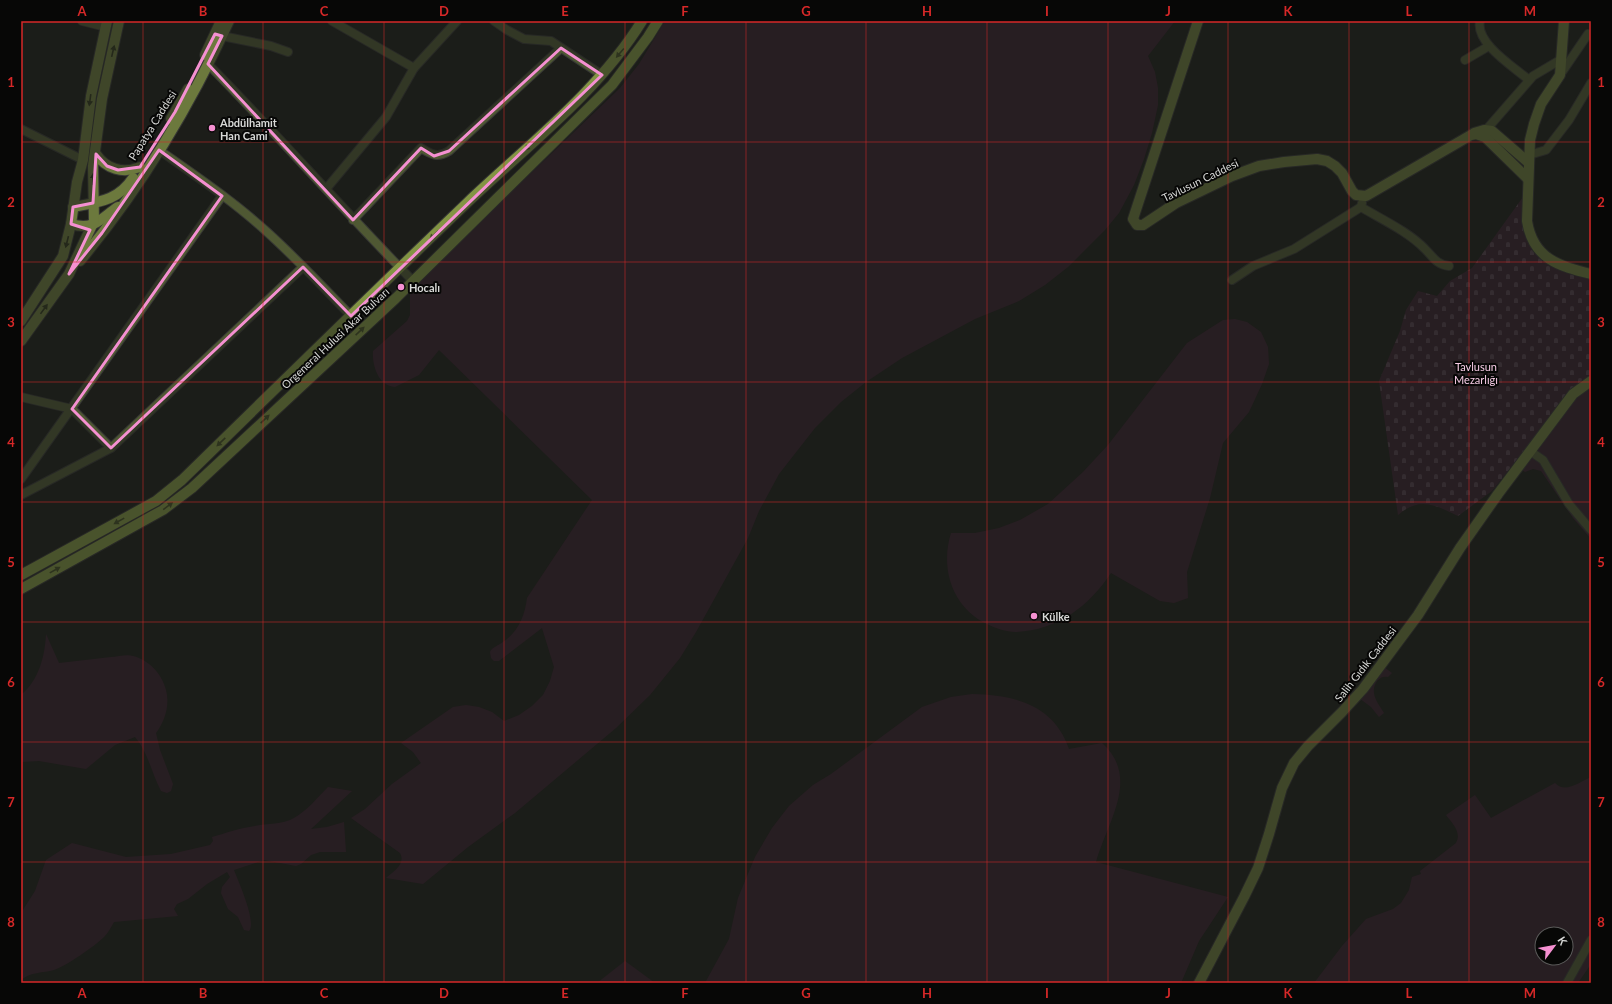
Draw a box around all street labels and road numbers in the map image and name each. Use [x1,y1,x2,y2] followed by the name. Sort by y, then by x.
[125,88,179,162] street label: Papatya Caddesi
[1160,156,1241,204] street label: Tavlusun Caddesi
[279,285,391,391] street label: Orgeneral Hulusi Akar Bulvarı
[1332,624,1399,704] street label: Salih Gıdık Caddesi

